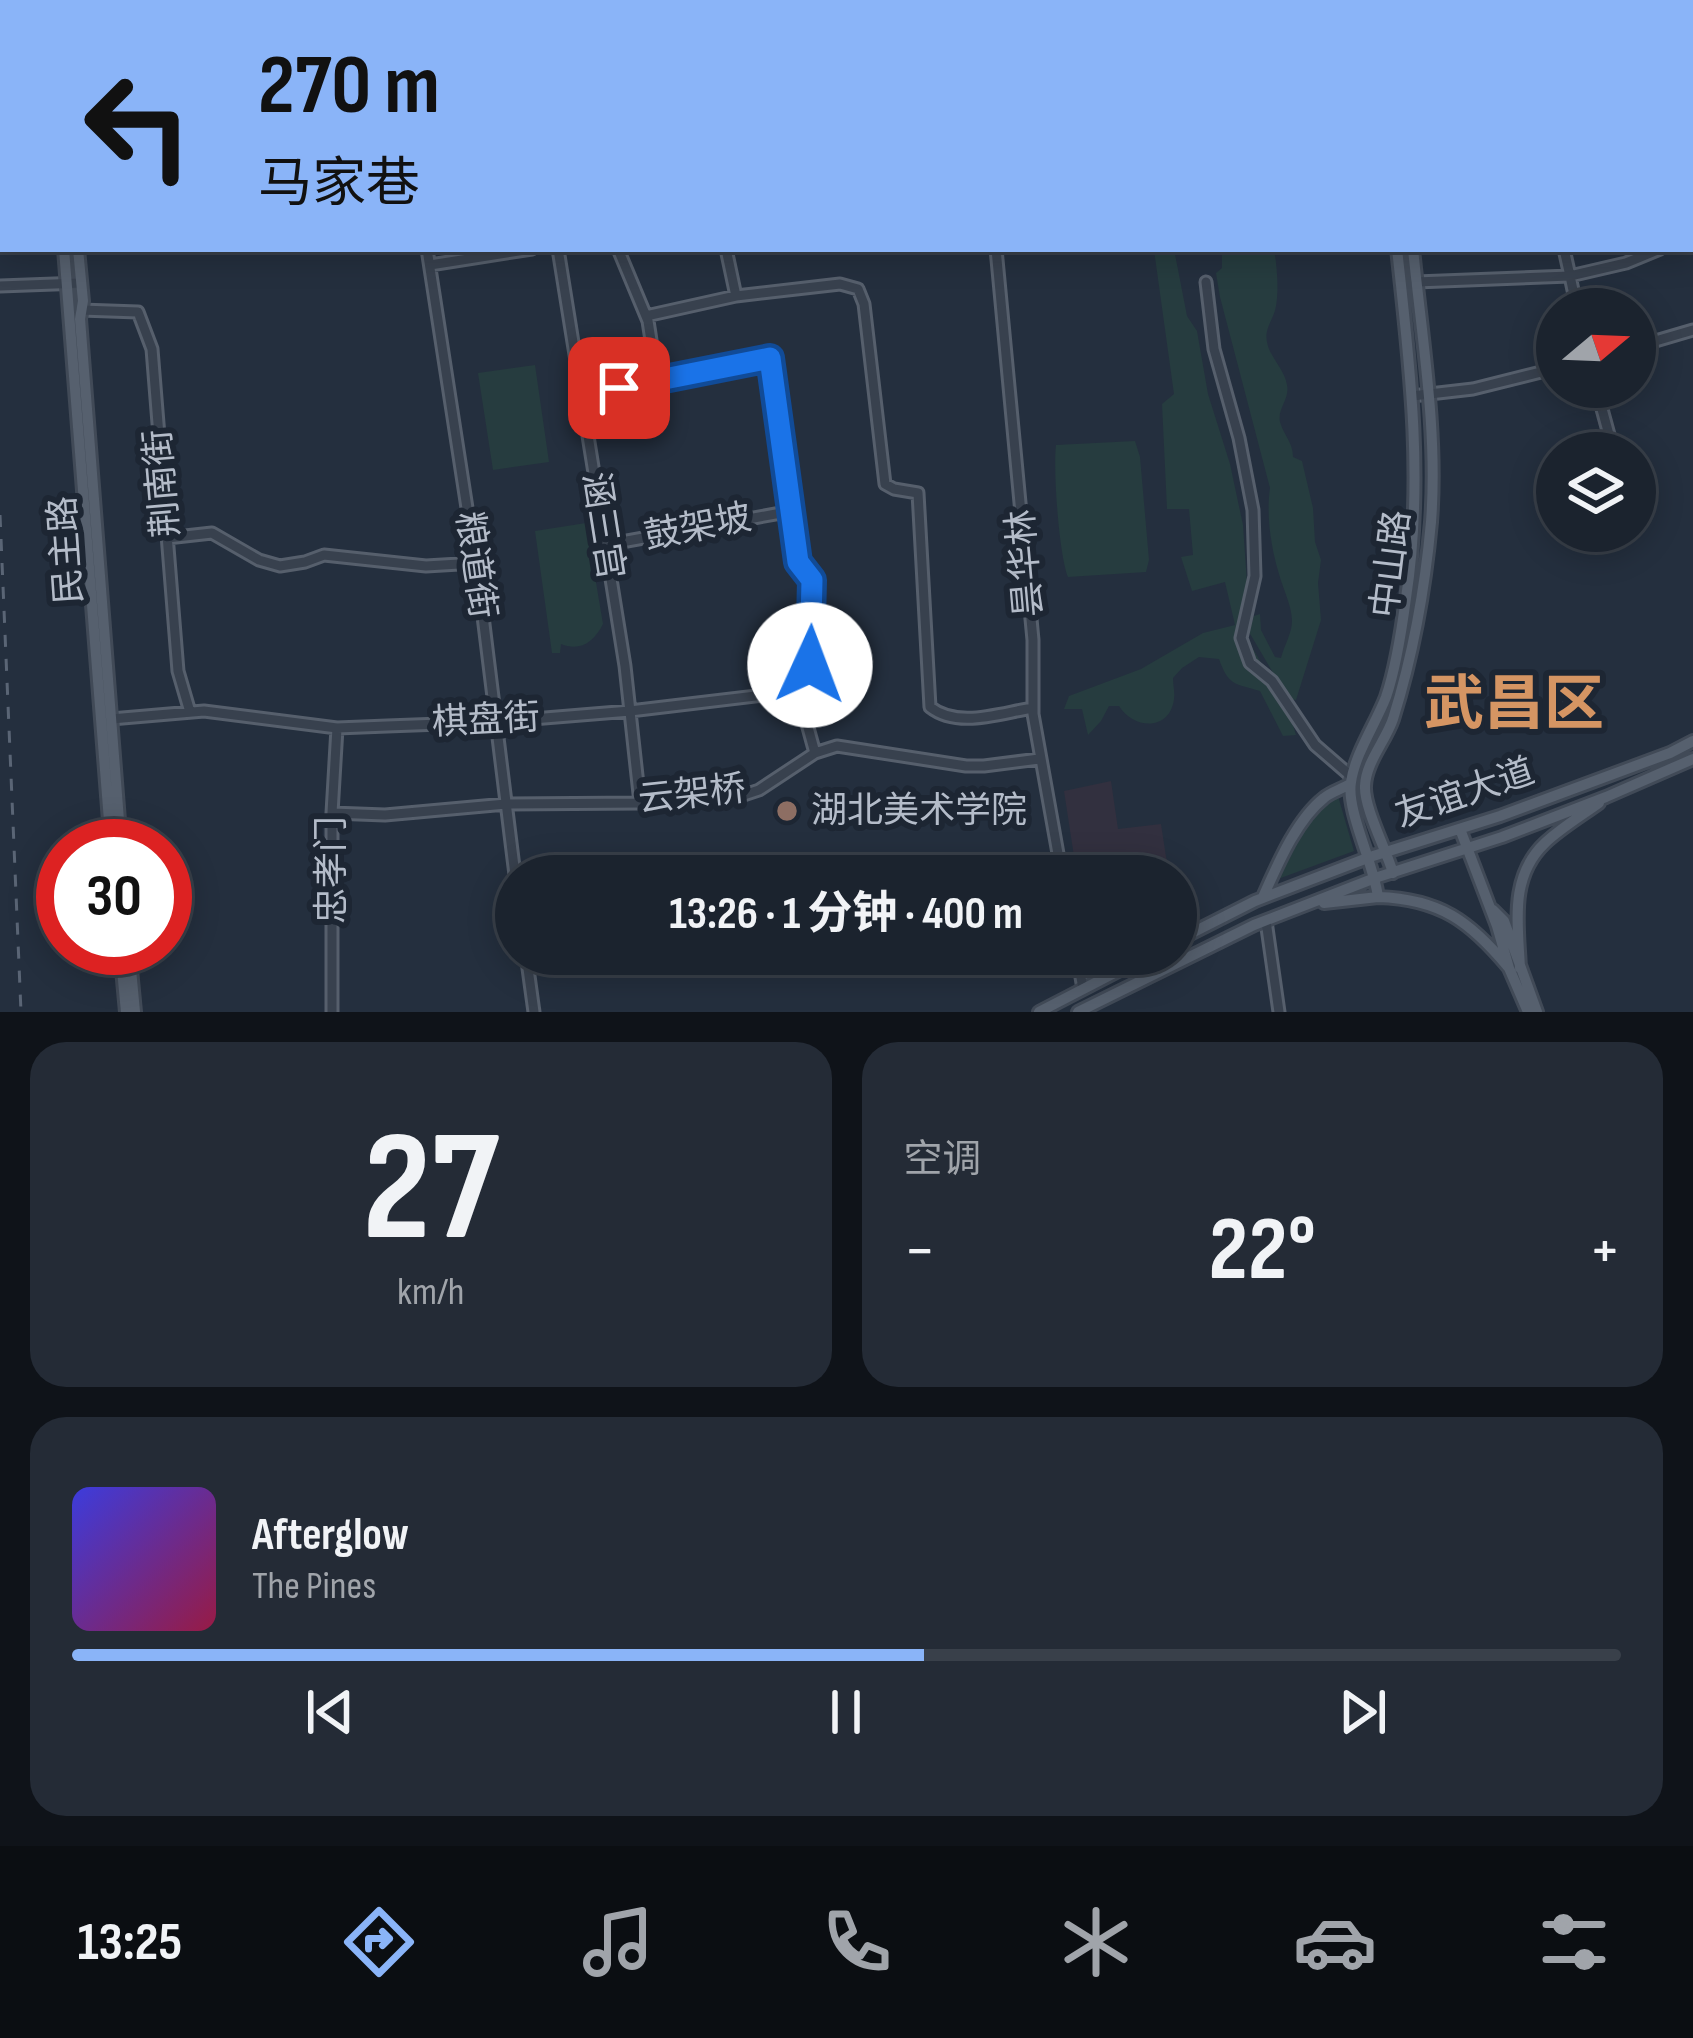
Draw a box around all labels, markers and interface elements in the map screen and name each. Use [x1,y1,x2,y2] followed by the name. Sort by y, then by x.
[258,36,440,137] text: 270 m
[60,48,216,204] icon: left
[258,152,420,217] text: 马家巷
[1536,288,1656,408] north arrow
[1536,288,1656,552] map controls
[568,337,670,439] pin
[586,355,652,421] icon: arrive
[137,427,189,539] street label: 荆南街
[1536,432,1656,552] button: layers
[572,469,632,583] street label: 涵三宫
[42,495,92,605] street label: 民主路
[641,497,755,559] street label: 鼓架坡
[1000,507,1052,619] street label: 昙华林
[1364,508,1420,620] street label: 中山路
[446,509,504,621] street label: 粮道街
[747,602,873,728] position arrow
[1424,670,1604,742] district label: 武昌区
[431,697,541,745] street label: 棋盘街
[1390,750,1540,838] street label: 友谊大道
[636,768,748,822] street label: 云架桥
[811,790,1027,833] place label: 湖北美术学院
[774,798,800,824] marker: 湖北美术学院
[311,816,354,924] street label: 忠孝门
[36,819,192,975] speed limit sign: 30
[669,887,1023,942] text: 13:26 · 1 分钟 · 400 m
[363,1097,499,1284] text: 27
[904,1137,982,1184] text: 空调
[1209,1197,1316,1305] text: 22°
[904,1212,936,1291] text: −
[1589,1212,1621,1291] text: +
[397,1269,464,1316] text: km/h
[252,1508,409,1563] text: Afterglow
[252,1563,376,1610] text: The Pines
[297,1679,363,1745] icon: previous
[813,1679,879,1745] icon: pause
[1330,1679,1396,1745] icon: next
[337,1900,421,1984] icon: directions
[576,1900,660,1984] icon: music
[815,1900,899,1984] icon: phone
[1054,1900,1138,1984] icon: climate
[1293,1900,1377,1984] icon: car
[1532,1900,1616,1984] icon: filters
[77,1910,182,1975] text: 13:25

